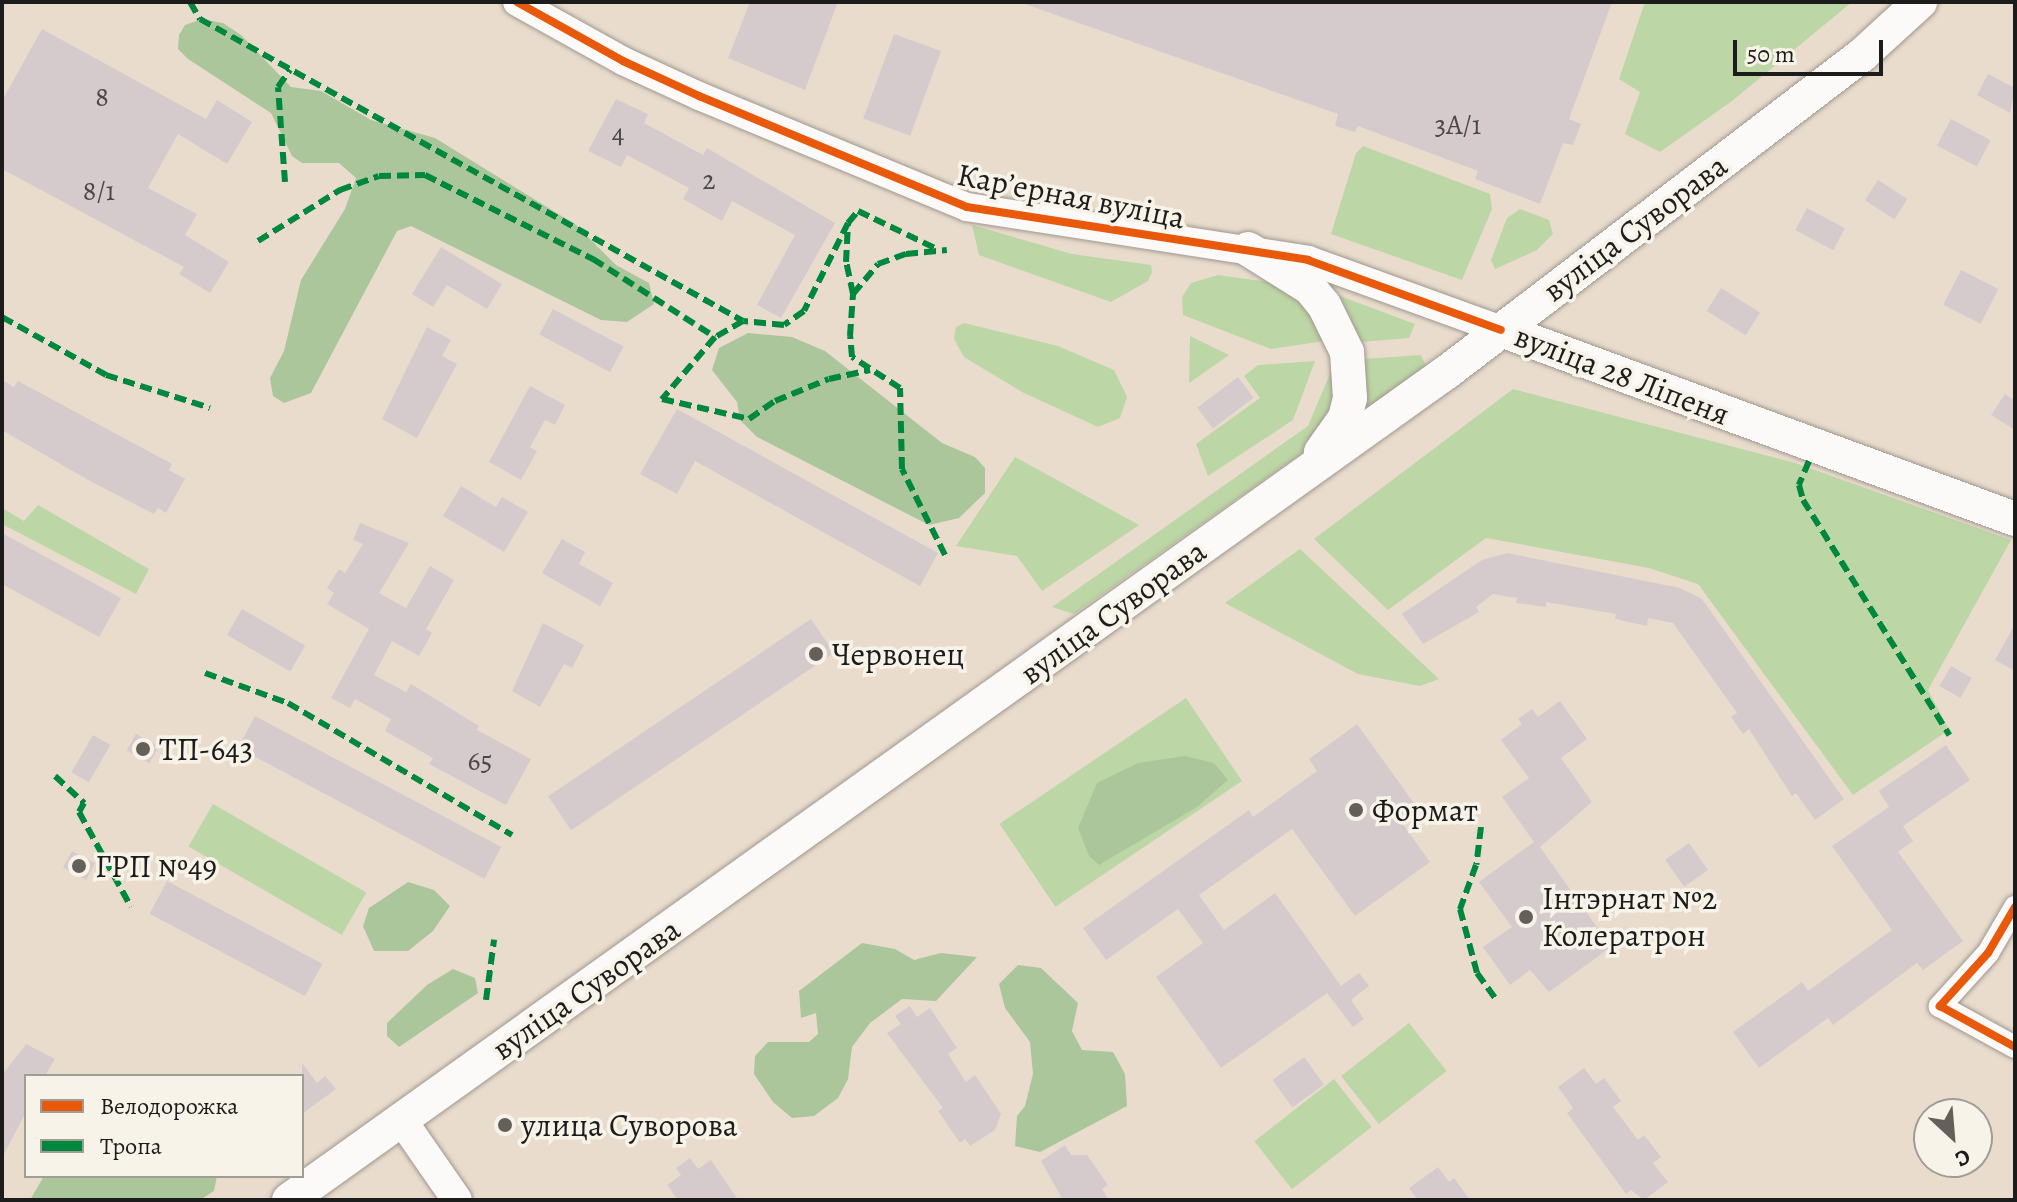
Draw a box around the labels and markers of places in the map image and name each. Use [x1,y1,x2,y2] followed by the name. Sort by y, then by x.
[832,635,964,673] place label: Червонец
[807,645,825,663] marker: Червонец
[159,730,253,768] place label: ТП-643
[134,740,152,758] marker: ТП-643
[1372,791,1478,829] place label: Формат
[1347,801,1365,819] marker: Формат
[95,847,217,885] place label: ГРП №49
[70,857,88,875] marker: ГРП №49
[1542,880,1717,955] place label: Інтэрнат №2 Колератрон
[1517,908,1535,926] marker: Інтэрнат №2 Колератрон
[521,1106,738,1144] place label: улица Суворова
[496,1116,514,1134] marker: улица Суворова

